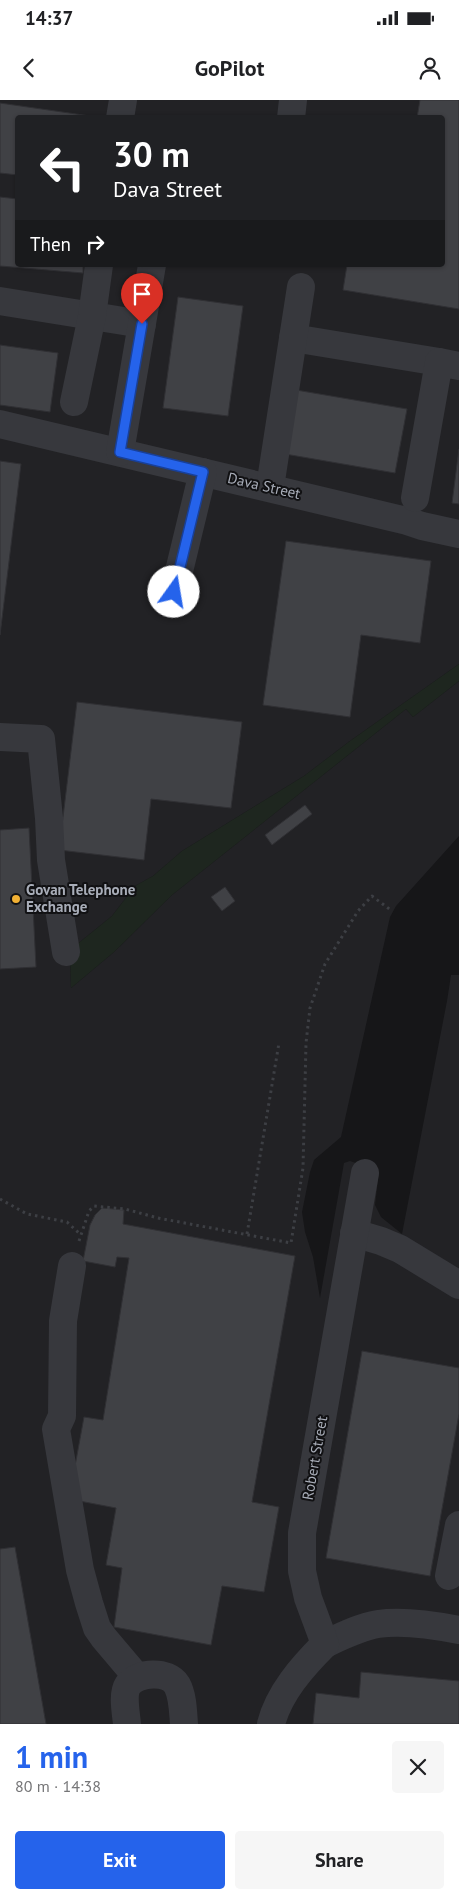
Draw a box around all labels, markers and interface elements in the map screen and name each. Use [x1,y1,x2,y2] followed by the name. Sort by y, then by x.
[25,6,73,30] text: 14:37
[15,54,43,82] icon: back
[195,54,264,82] text: GoPilot
[416,54,444,82] icon: person
[113,131,190,177] text: 30 m
[30,135,95,200] icon: left
[113,175,222,203] text: Dava Street
[81,230,109,258] icon: right
[30,232,71,256] text: Then
[121,273,163,324] pin
[128,280,156,308] icon: arrive
[226,468,302,503] street label: Dava Street
[147,565,199,617] position arrow
[26,880,136,916] place label: Govan Telephone Exchange
[10,893,22,905] marker: Govan Telephone Exchange
[298,1414,331,1501] street label: Robert Street
[15,1737,88,1776] text: 1 min
[392,1741,444,1793] button: close
[15,1776,101,1796] text: 80 m · 14:38
[15,1831,225,1889] button: Exit
[235,1831,444,1889] button: Share

